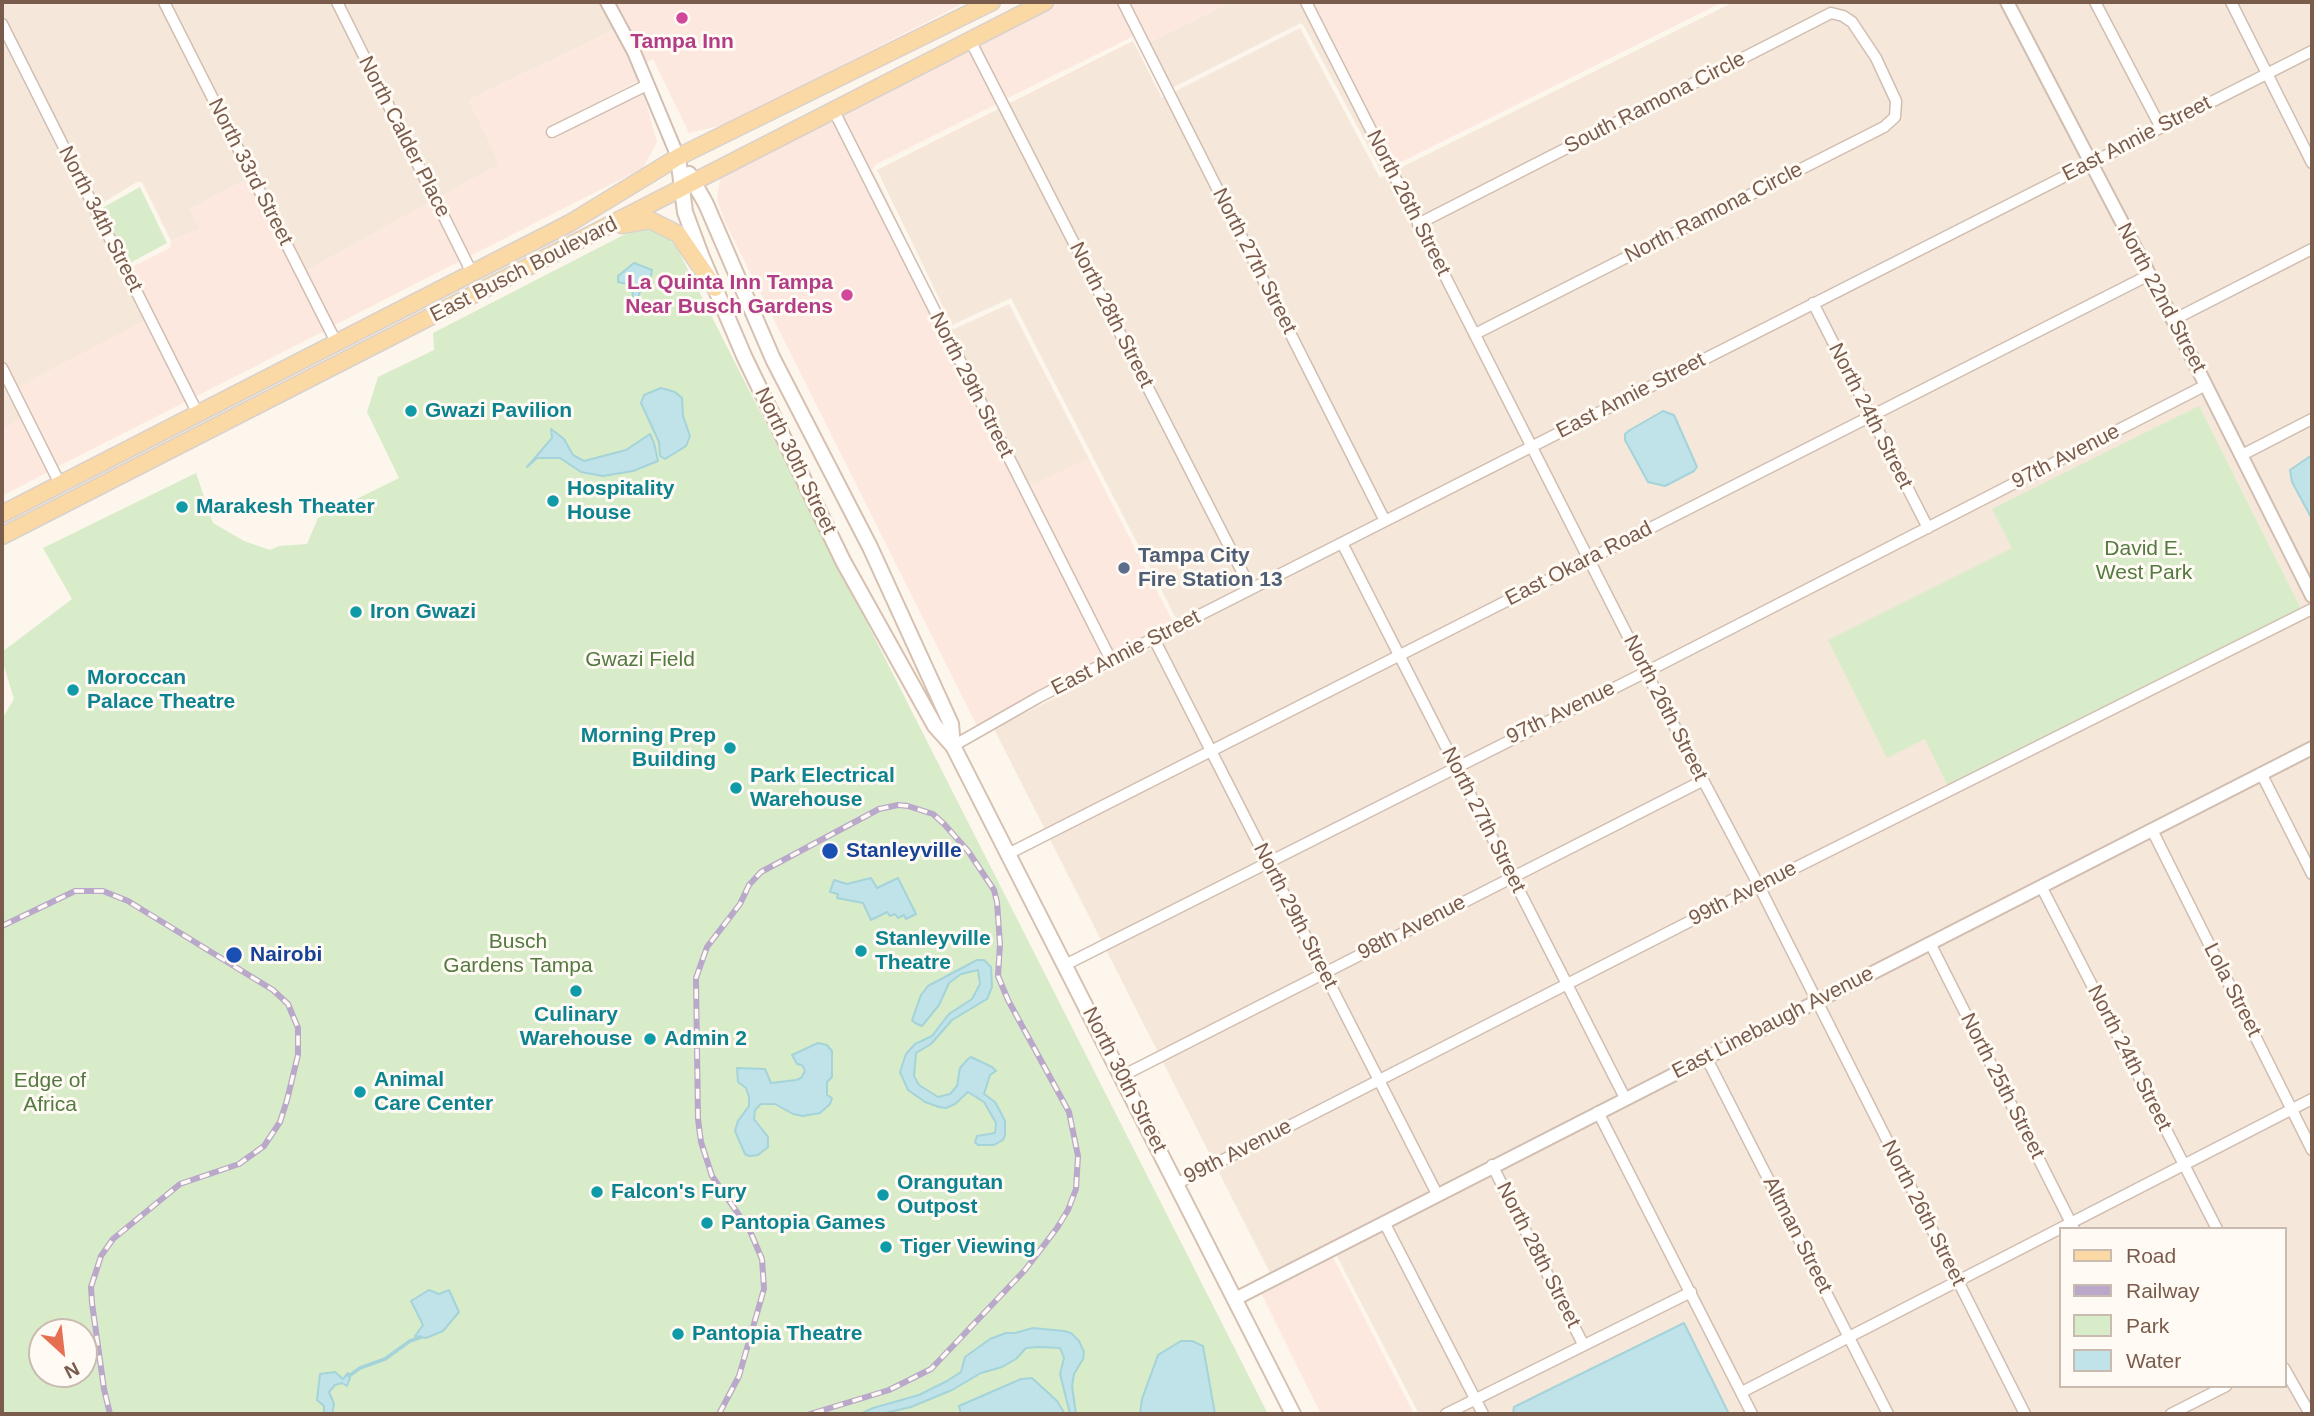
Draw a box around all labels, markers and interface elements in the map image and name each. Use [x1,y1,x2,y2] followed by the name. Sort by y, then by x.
[674,10,690,26] marker: Tampa Inn
[630,29,734,55] place label: Tampa Inn
[1560,46,1750,160] street label: South Ramona Circle
[353,52,455,222] street label: North Calder Place
[2058,91,2216,187] street label: East Annie Street
[202,95,298,249] street label: North 33rd Street
[1360,126,1456,280] street label: North 26th Street
[52,142,148,296] street label: North 34th Street
[1621,157,1807,269] street label: North Ramona Circle
[1206,184,1302,338] street label: North 27th Street
[426,212,622,328] street label: East Busch Boulevard
[2111,219,2211,377] street label: North 22nd Street
[1063,238,1159,392] street label: North 28th Street
[625,270,833,320] place label: La Quinta Inn Tampa Near Busch Gardens
[839,287,855,303] marker: La Quinta Inn Tampa Near Busch Gardens
[923,308,1019,462] street label: North 29th Street
[1822,339,1918,493] street label: North 24th Street
[1552,348,1710,444] street label: East Annie Street
[749,384,841,538] street label: North 30th Street
[425,398,572,424] place label: Gwazi Pavilion
[403,403,419,419] marker: Gwazi Pavilion
[2008,419,2124,495] street label: 97th Avenue
[567,476,674,526] place label: Hospitality House
[545,493,561,509] marker: Hospitality House
[196,494,375,520] place label: Marakesh Theater
[174,499,190,515] marker: Marakesh Theater
[1502,516,1656,612] street label: East Okara Road
[2096,536,2192,586] park label: David E. West Park
[1138,543,1283,593] place label: Tampa City Fire Station 13
[1116,560,1132,576] marker: Tampa City Fire Station 13
[370,599,476,625] place label: Iron Gwazi
[348,604,364,620] marker: Iron Gwazi
[1047,605,1205,701] street label: East Annie Street
[1617,631,1713,785] street label: North 26th Street
[585,647,695,673] park label: Gwazi Field
[87,665,235,715] place label: Moroccan Palace Theatre
[1503,676,1619,750] street label: 97th Avenue
[65,682,81,698] marker: Moroccan Palace Theatre
[581,723,716,773] place label: Morning Prep Building
[722,740,738,756] marker: Morning Prep Building
[1435,743,1531,897] street label: North 27th Street
[750,763,895,813] place label: Park Electrical Warehouse
[728,780,744,796] marker: Park Electrical Warehouse
[846,838,962,864] place label: Stanleyville
[1247,839,1343,993] street label: North 29th Street
[820,841,840,861] marker: Stanleyville
[1685,856,1801,932] street label: 99th Avenue
[1354,890,1470,966] street label: 98th Avenue
[875,926,991,976] place label: Stanleyville Theatre
[443,929,593,979] park label: Busch Gardens Tampa
[2198,939,2266,1041] street label: Lola Street
[250,942,322,968] place label: Nairobi
[853,943,869,959] marker: Stanleyville Theatre
[224,945,244,965] marker: Nairobi
[1668,961,1878,1085] street label: East Linebaugh Avenue
[2081,981,2177,1135] street label: North 24th Street
[568,983,584,999] marker: Culinary Warehouse
[520,1002,632,1052] place label: Culinary Warehouse
[1076,1003,1172,1157] street label: North 30th Street
[1954,1009,2050,1163] street label: North 25th Street
[664,1026,747,1052] place label: Admin 2
[642,1031,658,1047] marker: Admin 2
[374,1067,493,1117] place label: Animal Care Center
[14,1068,86,1118] park label: Edge of Africa
[352,1084,368,1100] marker: Animal Care Center
[1180,1114,1296,1190] street label: 99th Avenue
[1875,1136,1971,1290] street label: North 26th Street
[897,1170,1003,1220] place label: Orangutan Outpost
[1757,1173,1837,1297] street label: Altman Street
[1490,1178,1586,1332] street label: North 28th Street
[611,1179,747,1205] place label: Falcon's Fury
[589,1184,605,1200] marker: Falcon's Fury
[875,1187,891,1203] marker: Orangutan Outpost
[721,1210,886,1236] place label: Pantopia Games
[699,1215,715,1231] marker: Pantopia Games
[2058,1227,2286,1388] legend
[900,1234,1036,1260] place label: Tiger Viewing
[878,1239,894,1255] marker: Tiger Viewing
[2126,1244,2176,1267] text: Road
[2126,1279,2200,1302] text: Railway
[2126,1314,2169,1337] text: Park
[28,1318,98,1388] north arrow
[692,1321,862,1347] place label: Pantopia Theatre
[670,1326,686,1342] marker: Pantopia Theatre
[2126,1349,2181,1372] text: Water
[61,1358,83,1383] text: N

